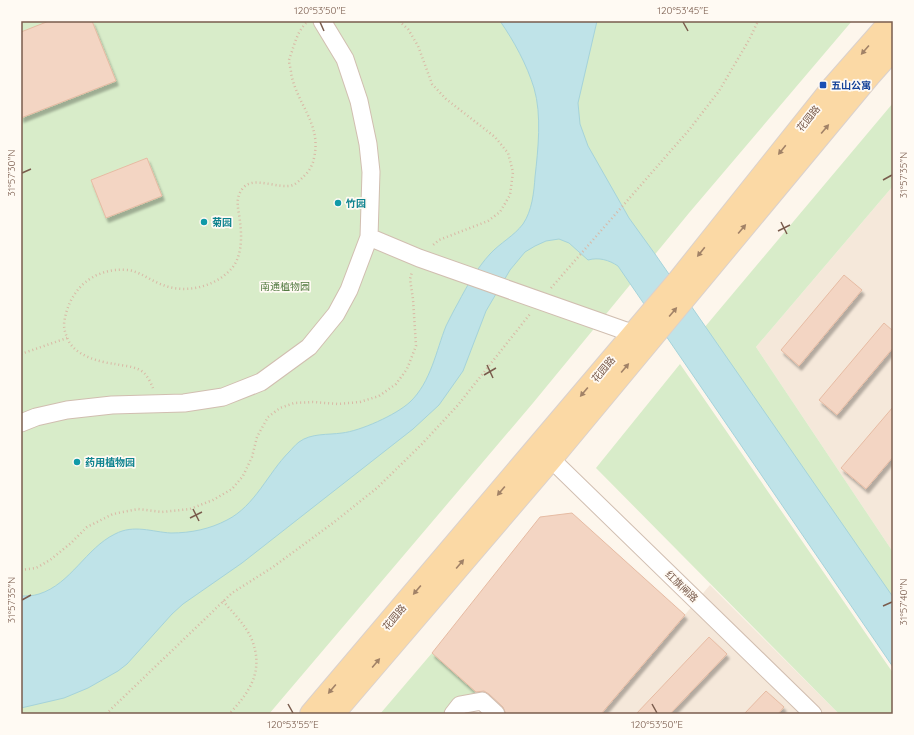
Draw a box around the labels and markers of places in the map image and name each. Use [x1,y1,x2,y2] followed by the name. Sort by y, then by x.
[831,79,871,92] place label: 五山公寓
[818,80,828,90] marker: 五山公寓
[345,197,366,210] place label: 竹园
[333,198,343,208] marker: 竹园
[212,216,232,229] place label: 菊园
[199,217,209,227] marker: 菊园
[85,456,135,469] place label: 药用植物园
[72,457,82,467] marker: 药用植物园

